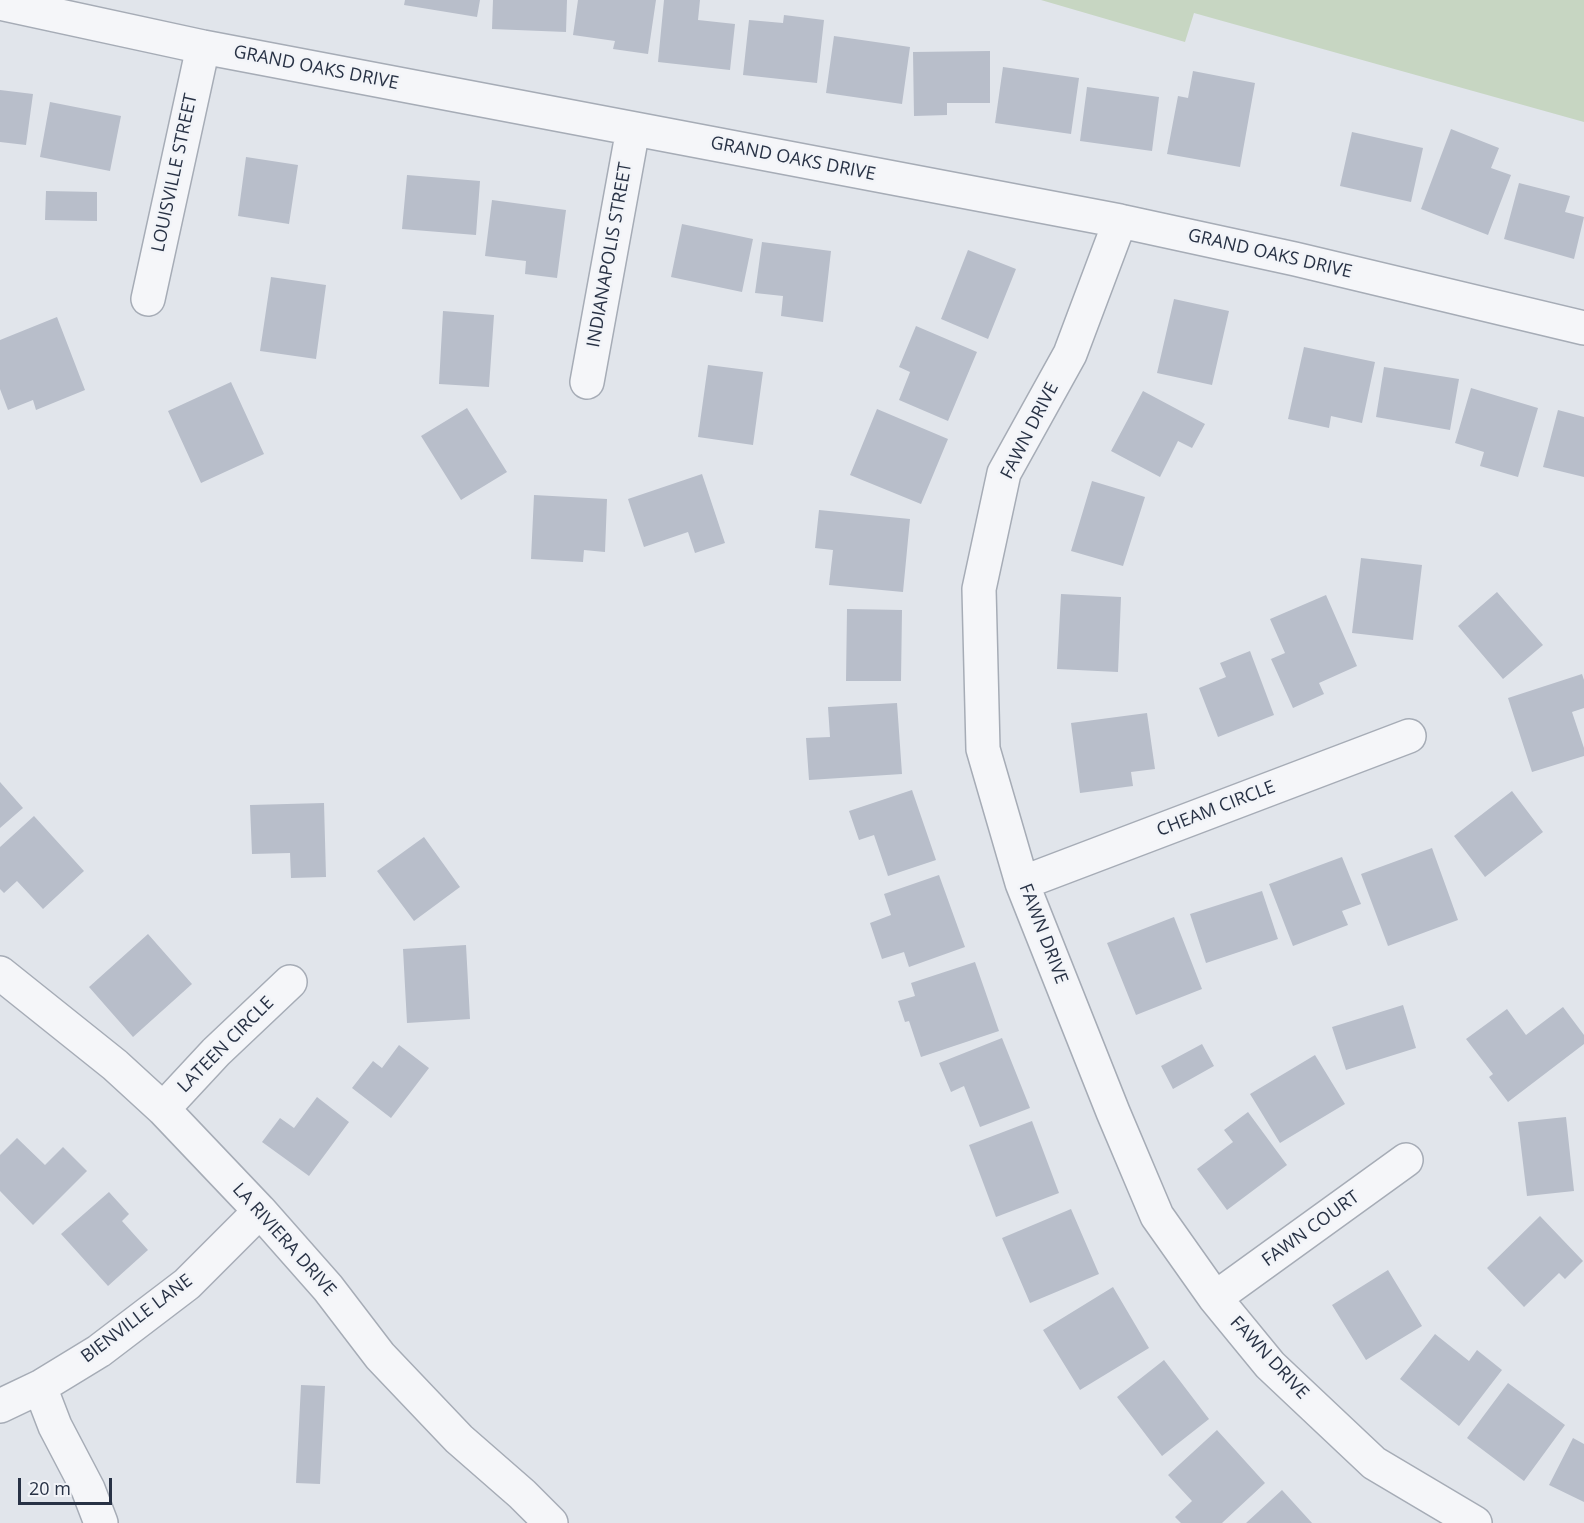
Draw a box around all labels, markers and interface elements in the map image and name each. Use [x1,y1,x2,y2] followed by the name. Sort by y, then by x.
[232,41,400,95] street label: GRAND OAKS DRIVE
[148,92,202,254] street label: LOUISVILLE STREET
[709,132,877,186] street label: GRAND OAKS DRIVE
[583,161,637,349] street label: INDIANAPOLIS STREET
[1186,225,1354,283] street label: GRAND OAKS DRIVE
[996,379,1064,483] street label: FAWN DRIVE
[1154,777,1278,841] street label: CHEAM CIRCLE
[1014,881,1072,987] street label: FAWN DRIVE
[173,992,279,1098] street label: LATEEN CIRCLE
[228,1179,340,1301] street label: LA RIVIERA DRIVE
[1258,1186,1364,1272] street label: FAWN COURT
[77,1270,197,1368] street label: BIENVILLE LANE
[1225,1312,1313,1404] street label: FAWN DRIVE
[21,1466,116,1504] scale bar
[29,1476,71,1500] text: 20 m

